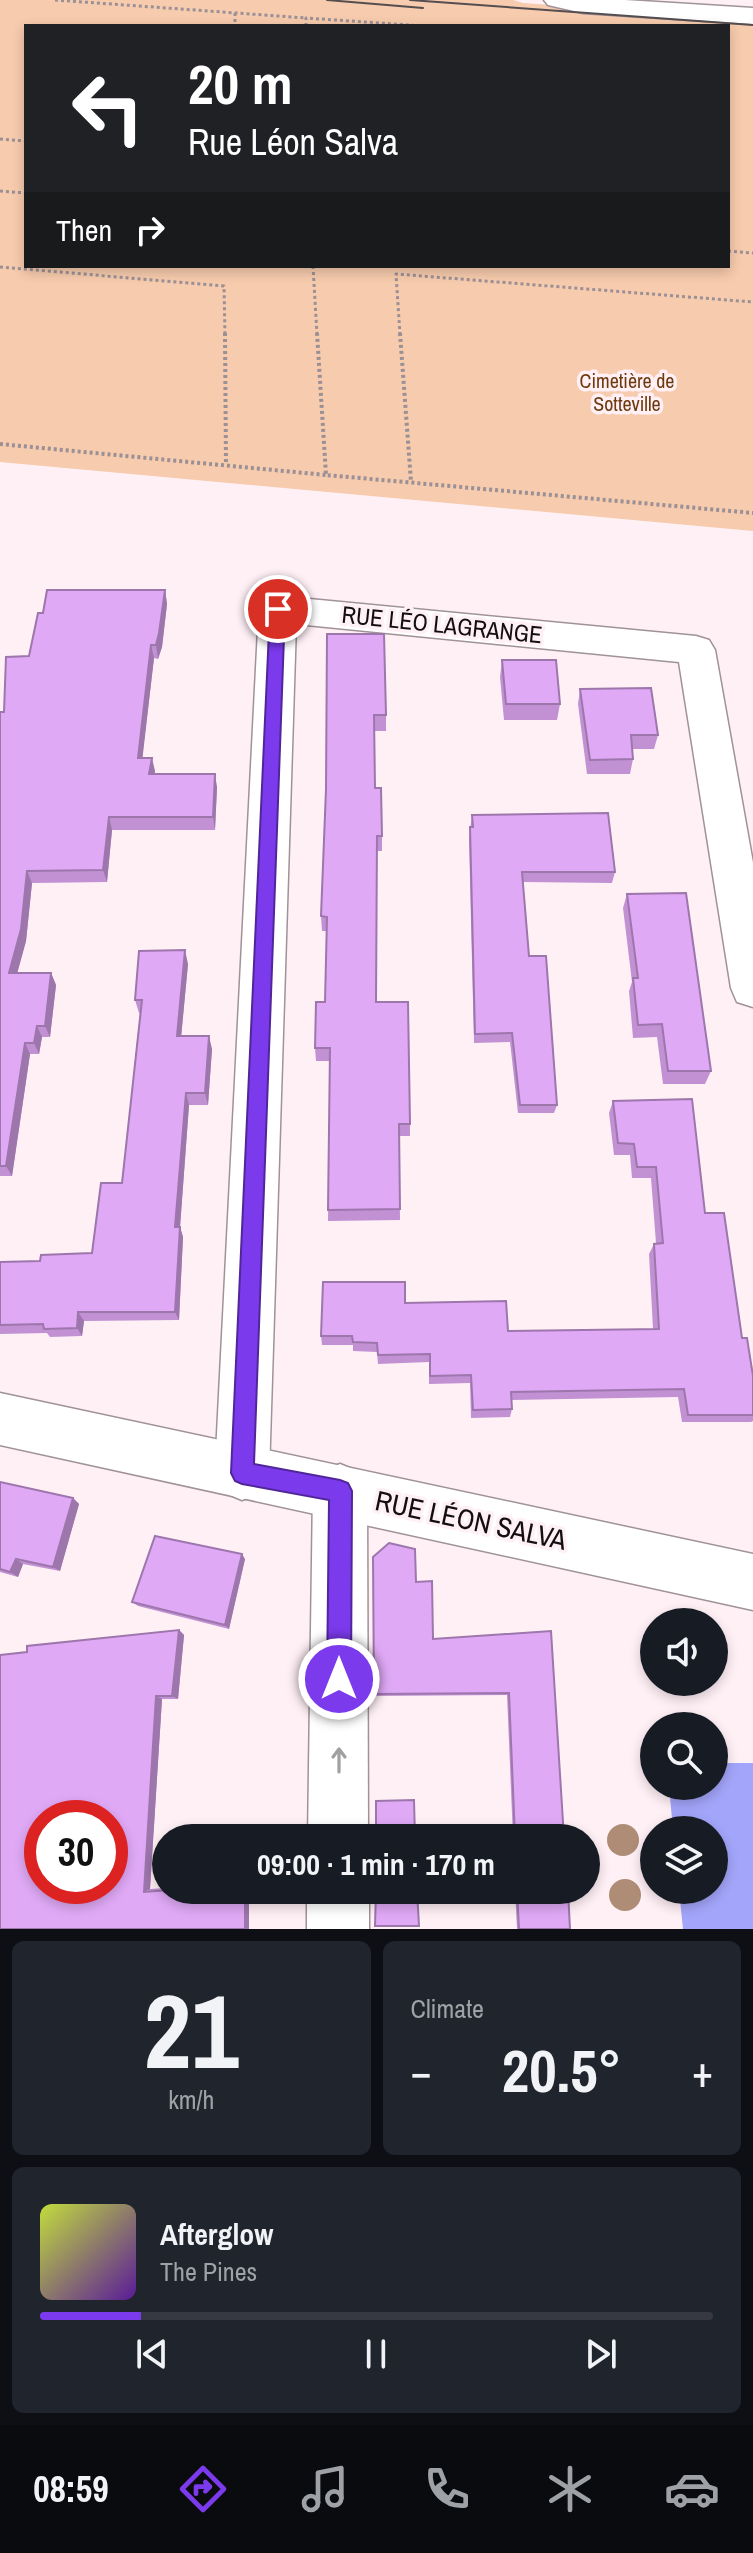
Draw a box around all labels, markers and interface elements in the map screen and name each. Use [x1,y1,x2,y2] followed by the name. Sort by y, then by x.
[188,46,293,121] text: 20 m
[56,56,160,160] icon: left
[188,118,398,166] text: Rue Léon Salva
[128,208,172,252] icon: right
[56,210,112,250] text: Then
[580,367,674,417] park label: Cimetière de Sotteville
[244,575,312,643] pin
[256,587,300,631] icon: arrive
[340,598,544,650] street label: RUE LÉO LAGRANGE
[372,1481,571,1559] street label: RUE LÉON SALVA
[640,1608,728,1904] map controls
[640,1608,728,1696] button: sound
[297,1637,381,1721] position arrow
[640,1712,728,1800] button: search
[331,1747,347,1774] one-way arrow
[24,1800,128,1904] speed limit sign: 30
[640,1816,728,1904] button: layers
[257,1844,495,1884] text: 09:00 · 1 min · 170 m
[144,1960,239,2100] text: 21
[411,1991,484,2026] text: Climate
[502,2030,622,2111] text: 20.5°
[411,2041,432,2101] text: −
[692,2041,713,2101] text: +
[168,2082,214,2117] text: km/h
[160,2214,273,2254] text: Afterglow
[160,2254,257,2289] text: The Pines
[130,2332,174,2376] icon: previous
[354,2332,398,2376] icon: pause
[579,2332,623,2376] icon: next
[175,2461,231,2517] icon: directions
[297,2461,353,2517] icon: music
[419,2461,475,2517] icon: phone
[542,2461,598,2517] icon: climate
[664,2461,720,2517] icon: car
[33,2465,109,2513] text: 08:59

